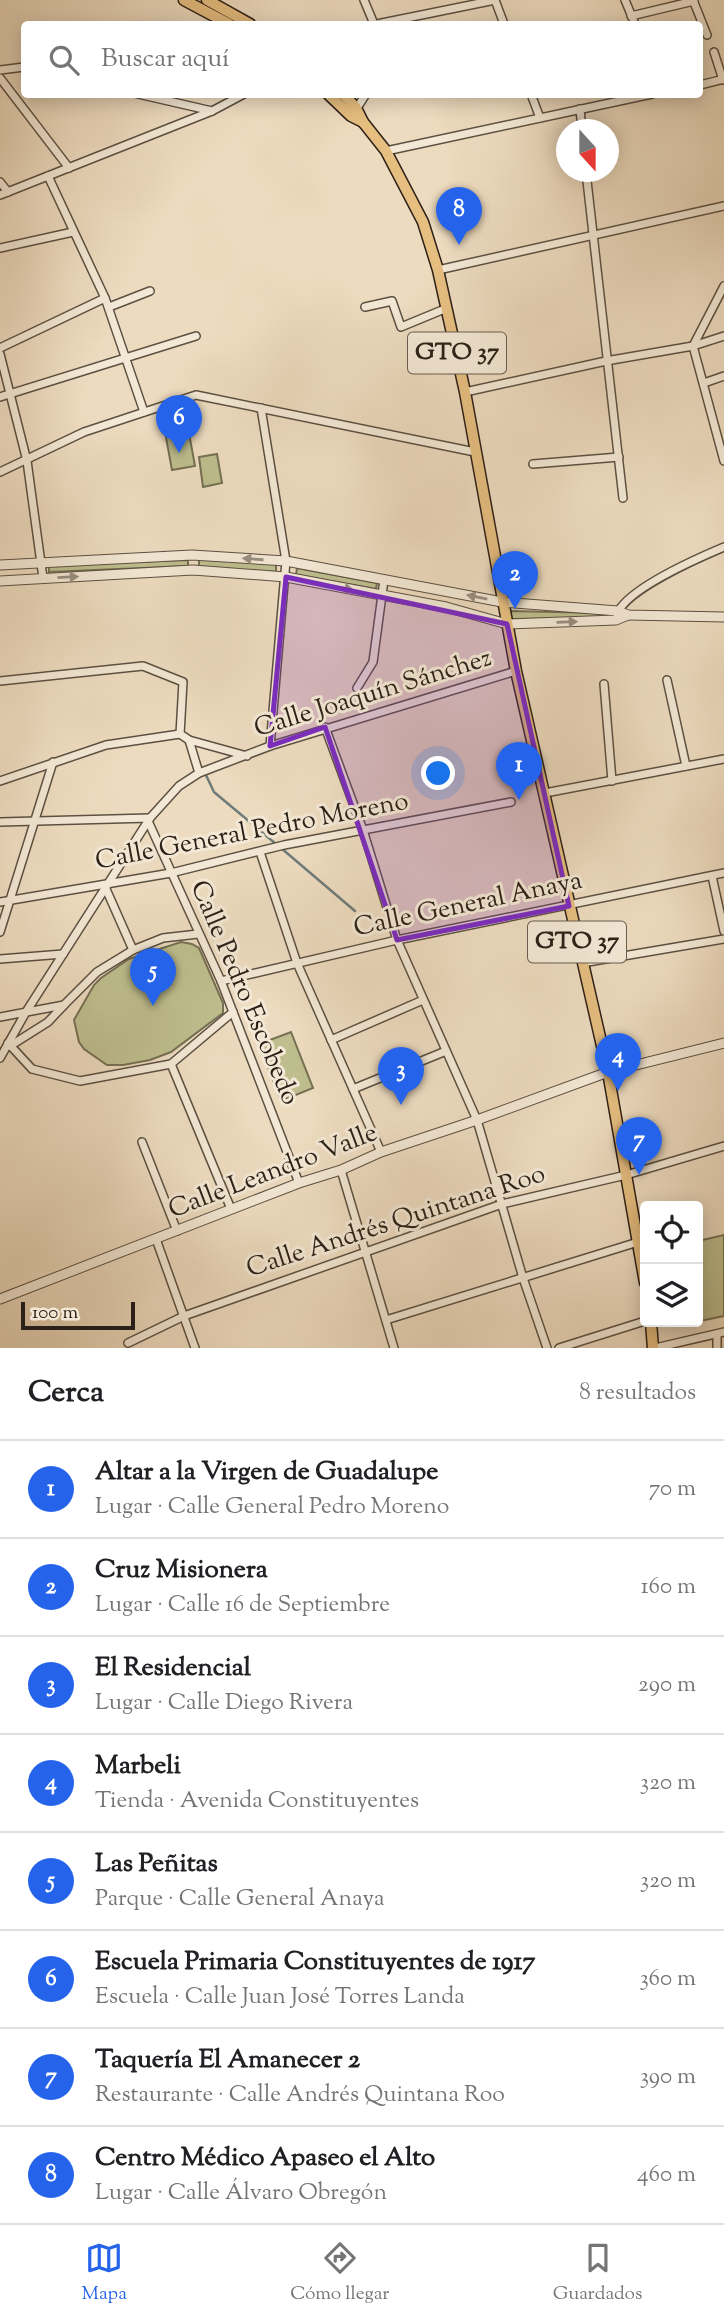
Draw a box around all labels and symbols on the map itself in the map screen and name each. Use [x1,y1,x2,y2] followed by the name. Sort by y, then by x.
[556,119,619,182] north arrow
[436,187,482,245] pin: 8
[408,332,506,374] road number: GTO 37
[156,395,202,453] pin: 6
[492,551,538,609] pin: 2
[242,553,264,564] one-way arrow
[57,571,79,582] one-way arrow
[332,583,354,594] one-way arrow
[466,591,488,602] one-way arrow
[556,616,578,627] one-way arrow
[250,640,496,748] street label: Calle Joaquín Sánchez
[496,742,542,800] pin: 1
[421,756,455,790] your location
[92,783,412,881] street label: Calle General Pedro Moreno
[350,863,586,947] street label: Calle General Anaya
[180,875,308,1111] street label: Calle Pedro Escobedo
[528,922,626,962] road number: GTO 37
[130,948,176,1006] pin: 5
[595,1033,641,1091] pin: 4
[378,1047,424,1105] pin: 3
[163,1115,383,1229] street label: Calle Leandro Valle
[616,1117,662,1175] pin: 7
[242,1156,550,1288] street label: Calle Andrés Quintana Roo
[21,1299,135,1331] scale bar

